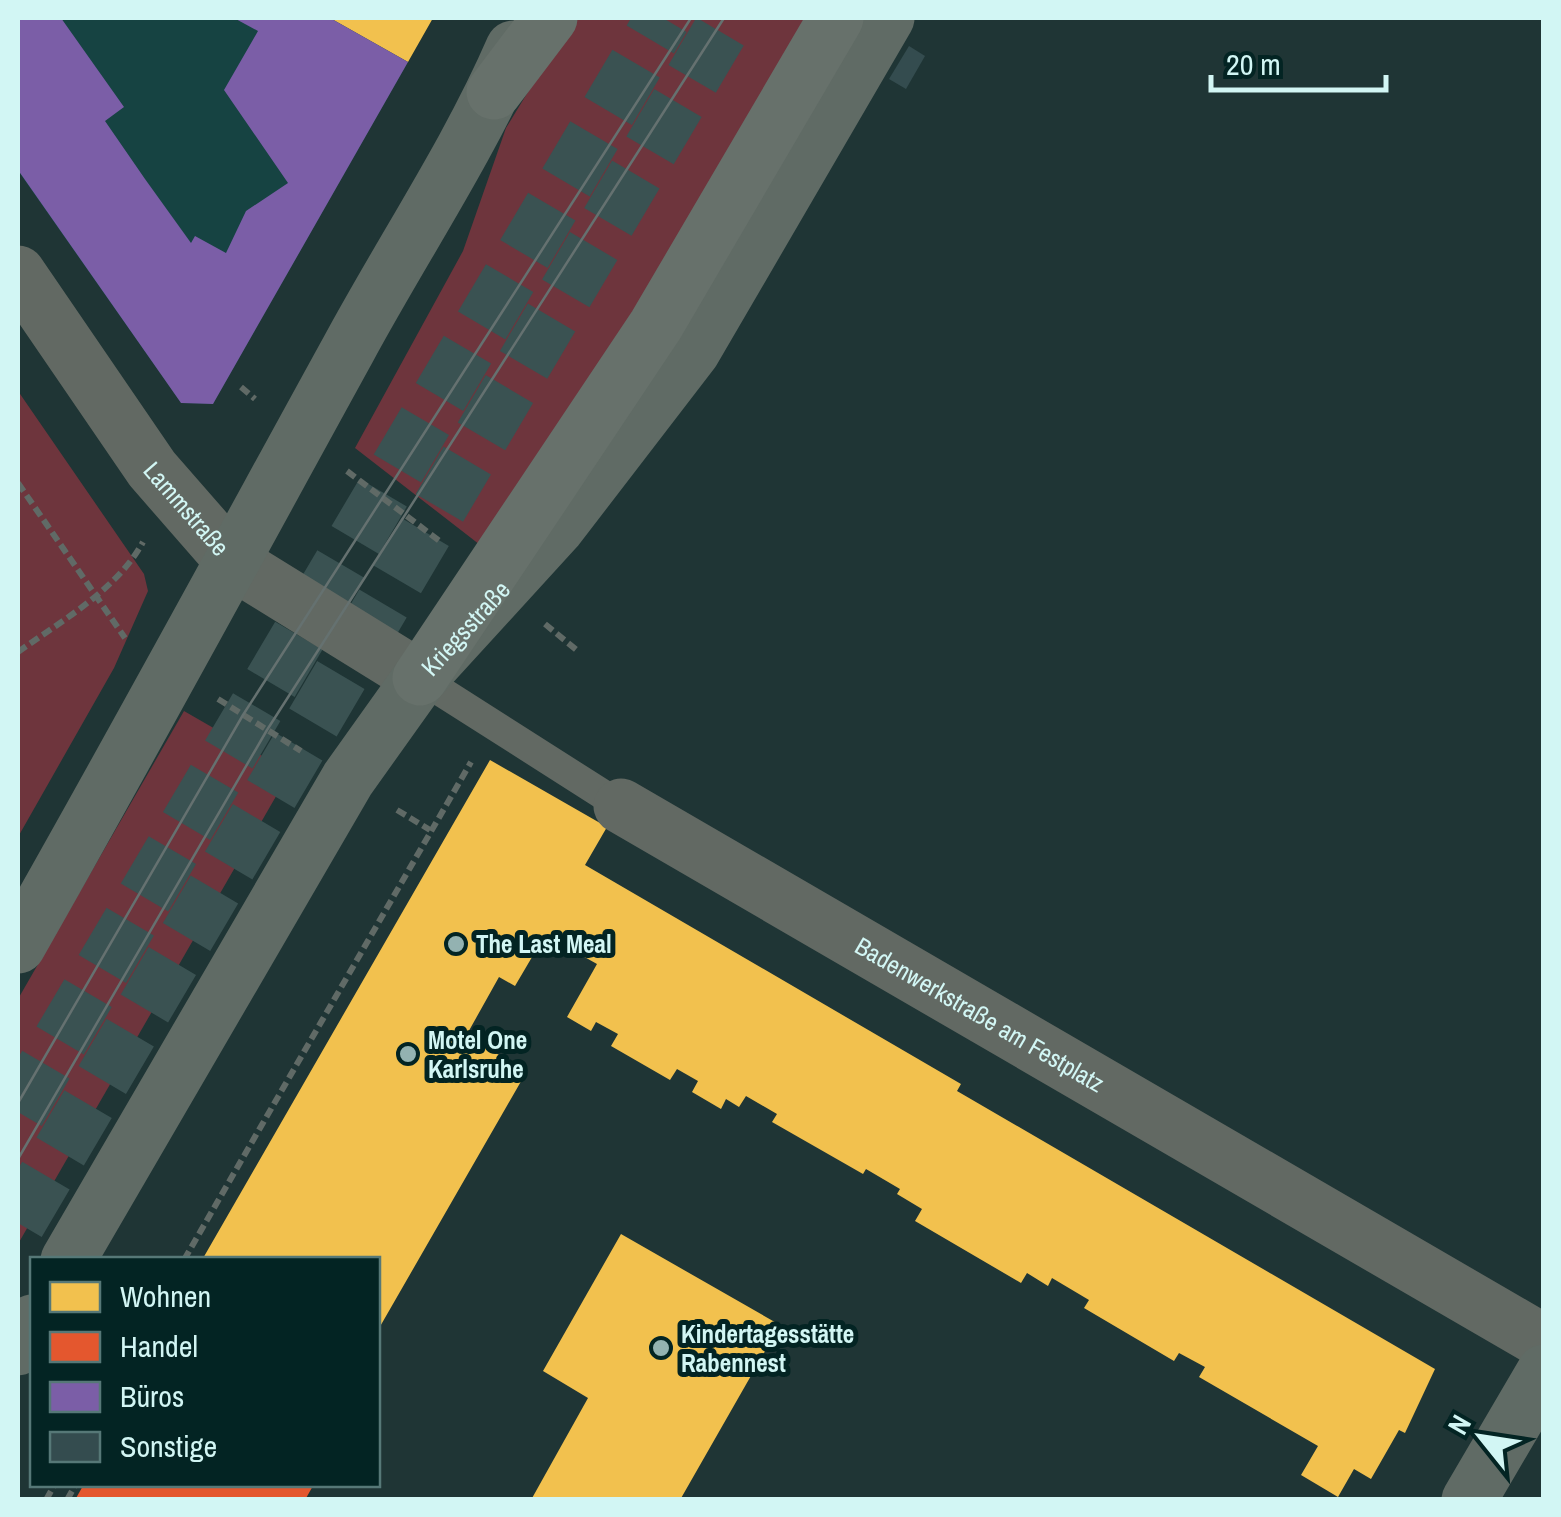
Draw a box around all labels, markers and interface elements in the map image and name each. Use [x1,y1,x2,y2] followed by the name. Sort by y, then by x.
[1211,30,1386,92] scale bar
[1226,44,1281,84] text: 20 m
[136,454,237,563] street label: Lammstraße
[413,573,518,683] street label: Kriegsstraße
[476,927,612,961] place label: The Last Meal
[849,929,1111,1100] street label: Badenwerkstraße am Festplatz
[445,933,467,955] marker: The Last Meal
[428,1023,527,1086] place label: Motel One Karlsruhe
[397,1043,419,1065] marker: Motel One Karlsruhe
[30,1257,380,1487] legend
[120,1276,211,1316] text: Wohnen
[681,1317,854,1380] place label: Kindertagesstätte Rabennest
[120,1326,198,1366] text: Handel
[650,1337,672,1359] marker: Kindertagesstätte Rabennest
[120,1376,184,1416] text: Büros
[1431,1387,1531,1487] north arrow
[1439,1408,1480,1441] text: N
[120,1426,217,1466] text: Sonstige

